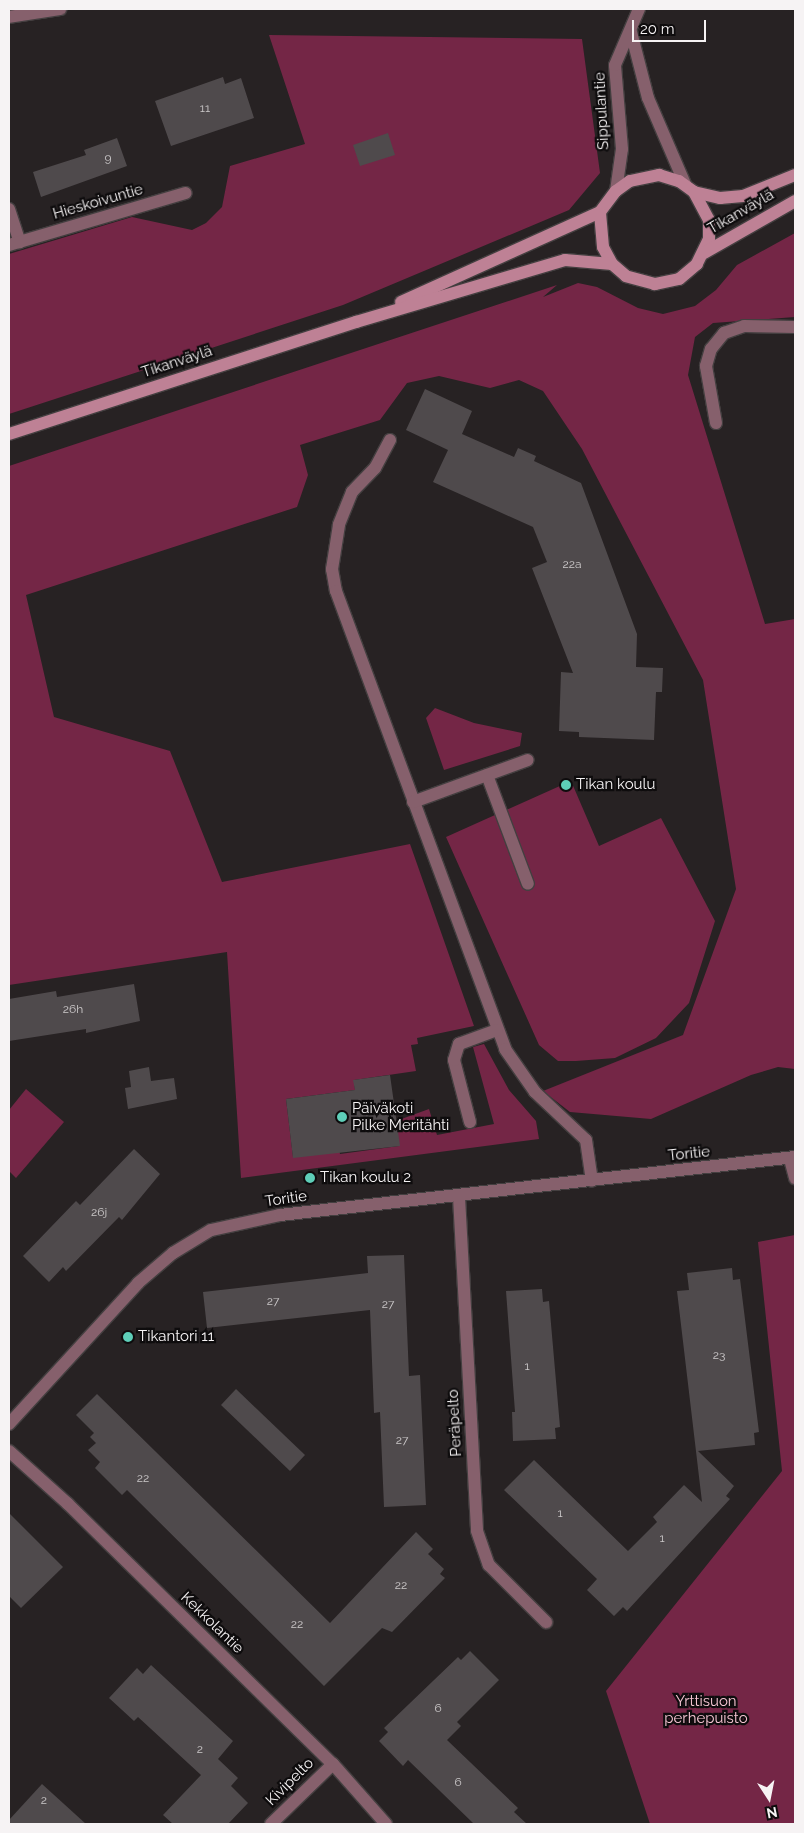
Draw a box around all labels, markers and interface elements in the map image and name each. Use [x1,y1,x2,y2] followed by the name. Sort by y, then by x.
[634,10,708,42] scale bar
[640,20,675,38] text: 20 m
[591,72,613,150] street label: Sippulantie
[200,102,210,116] house number: 11
[104,152,112,166] house number: 9
[51,181,145,223] street label: Hieskoivuntie
[705,186,777,238] street label: Tikanväylä
[139,342,215,382] street label: Tikanväylä
[562,558,582,572] house number: 22a
[576,776,655,794] place label: Tikan koulu
[560,779,572,791] marker: Tikan koulu
[63,1003,83,1017] house number: 26h
[352,1099,449,1134] place label: Päiväkoti Pilke Meritähti
[336,1111,348,1123] marker: Päiväkoti Pilke Meritähti
[667,1143,711,1165] street label: Toritie
[320,1169,411,1187] place label: Tikan koulu 2
[304,1172,316,1184] marker: Tikan koulu 2
[264,1187,308,1211] street label: Toritie
[91,1206,107,1220] house number: 26j
[267,1295,279,1309] house number: 27
[382,1298,394,1312] house number: 27
[138,1328,214,1346] place label: Tikantori 11
[122,1331,134,1343] marker: Tikantori 11
[713,1349,725,1363] house number: 23
[524,1360,530,1374] house number: 1
[444,1389,466,1457] street label: Peräpelto
[396,1434,408,1448] house number: 27
[137,1472,149,1486] house number: 22
[557,1507,563,1521] house number: 1
[659,1532,665,1546] house number: 1
[395,1579,407,1593] house number: 22
[177,1589,247,1657] street label: Kekkolantie
[291,1618,303,1632] house number: 22
[664,1692,748,1727] park label: Yrttisuon perhepuisto
[434,1702,442,1716] house number: 6
[197,1743,203,1757] house number: 2
[262,1754,318,1810] street label: Kivipelto
[744,1773,794,1823] north arrow
[454,1776,462,1790] house number: 6
[41,1794,47,1808] house number: 2
[765,1804,779,1822] text: N

